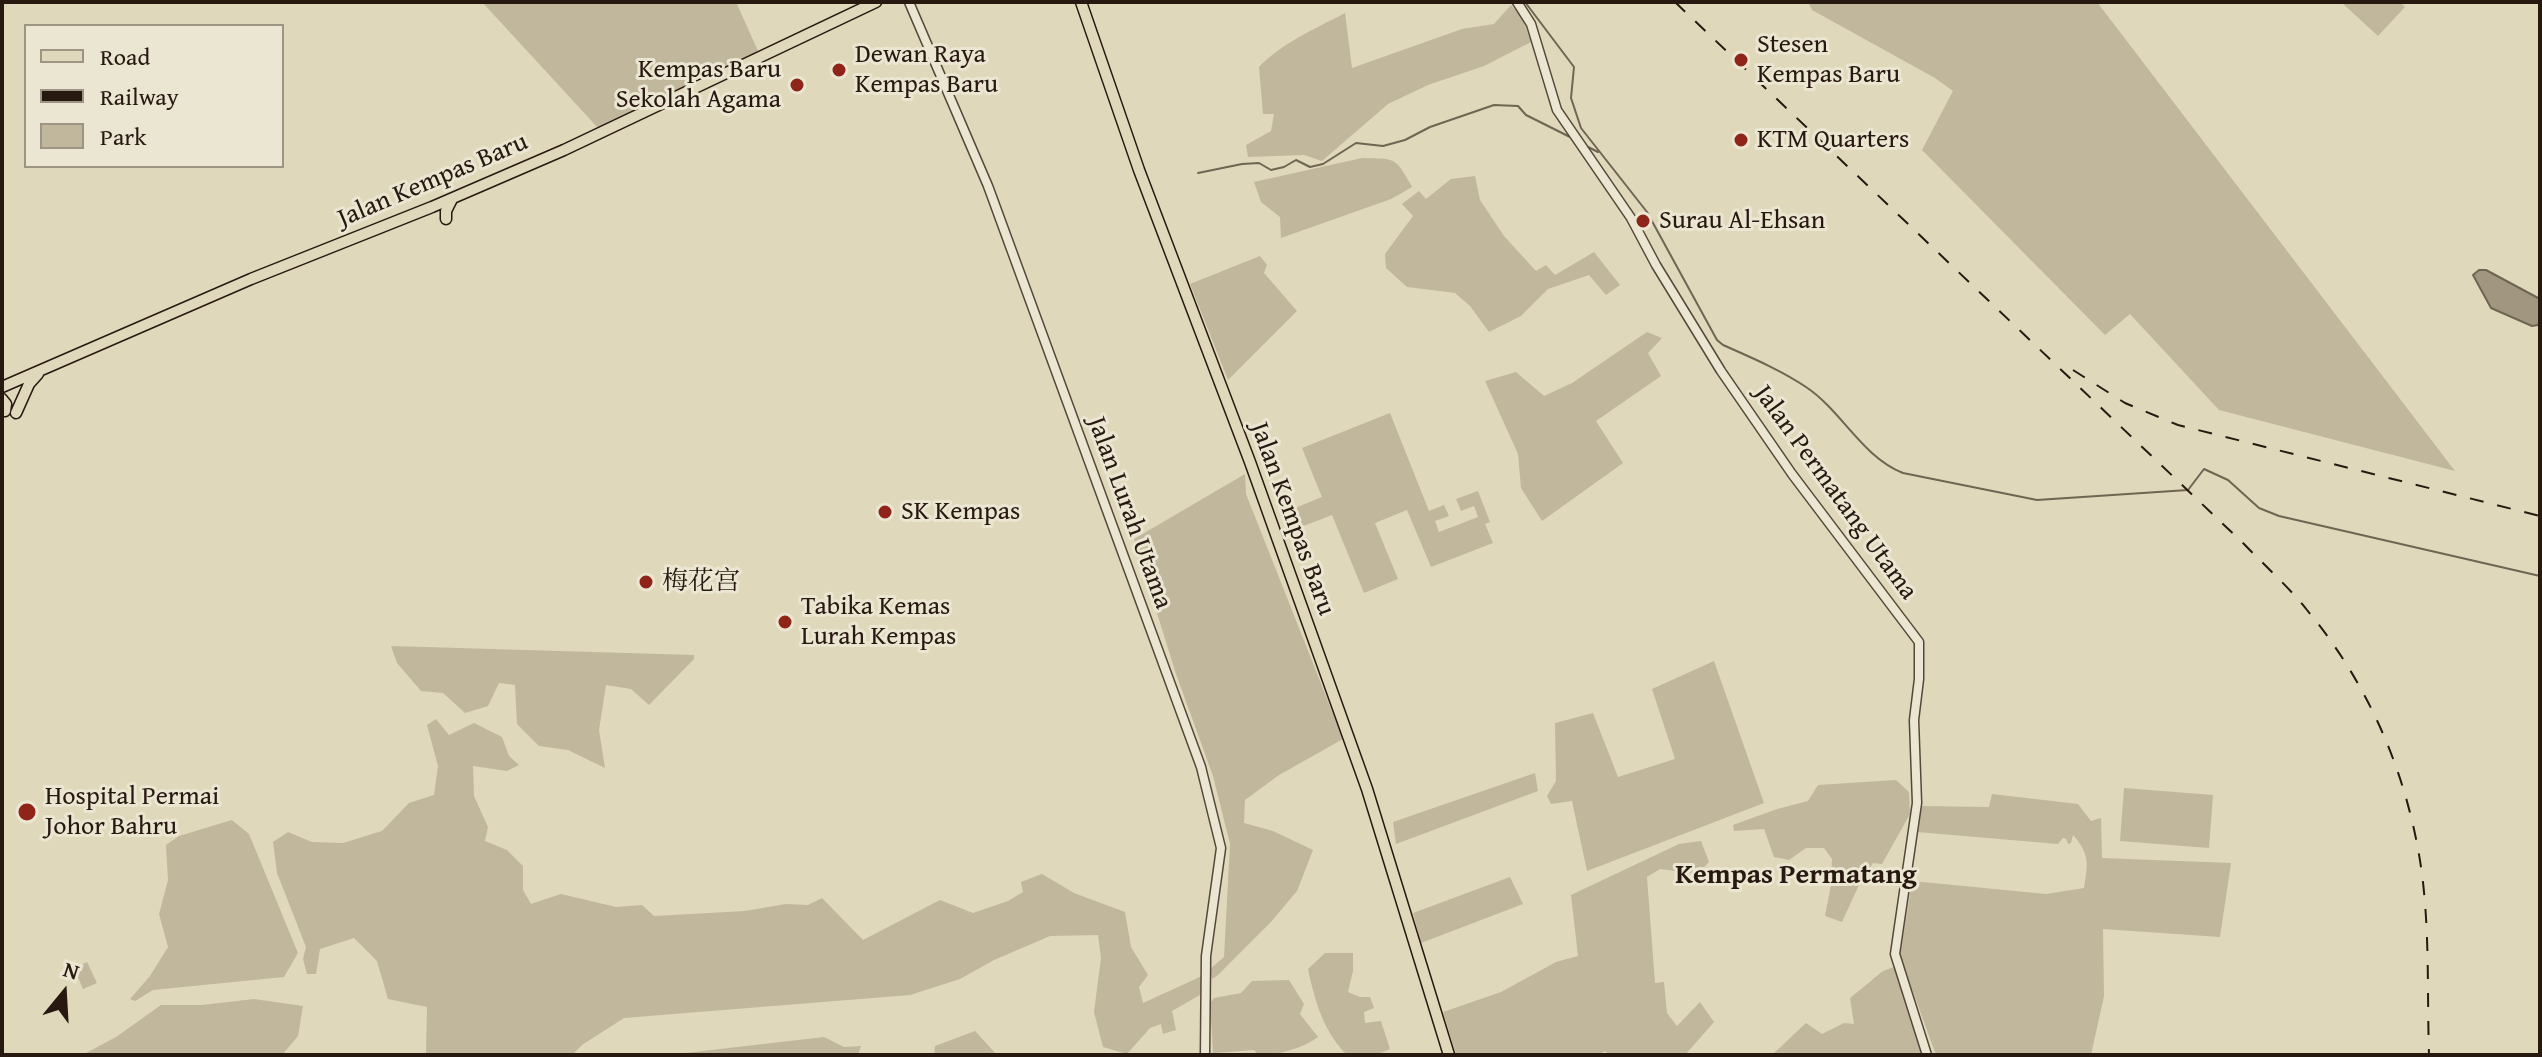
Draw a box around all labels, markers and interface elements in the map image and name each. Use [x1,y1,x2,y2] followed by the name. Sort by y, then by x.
[24,24,284,168] legend
[1757,29,1900,90] place label: Stesen Kempas Baru
[100,39,150,74] text: Road
[855,39,998,100] place label: Dewan Raya Kempas Baru
[1732,51,1750,69] marker: Stesen Kempas Baru
[616,54,781,116] place label: Kempas Baru Sekolah Agama
[830,61,848,79] marker: Dewan Raya Kempas Baru
[788,76,806,94] marker: Kempas Baru Sekolah Agama
[100,79,179,114] text: Railway
[100,119,146,154] text: Park
[1757,124,1909,156] place label: KTM Quarters
[333,127,533,235] street label: Jalan Kempas Baru
[1732,131,1750,149] marker: KTM Quarters
[1659,205,1825,237] place label: Surau Al-Ehsan
[1634,212,1652,230] marker: Surau Al-Ehsan
[1747,380,1923,606] street label: Jalan Permatang Utama
[1080,413,1178,613] street label: Jalan Lurah Utama
[1243,418,1341,620] street label: Jalan Kempas Baru
[901,496,1020,528] place label: SK Kempas
[876,503,894,521] marker: SK Kempas
[662,566,740,598] place label: 梅花宫
[637,573,655,591] marker: 梅花宫
[801,591,956,652] place label: Tabika Kemas Lurah Kempas
[776,613,794,631] marker: Tabika Kemas Lurah Kempas
[45,781,219,842] place label: Hospital Permai Johor Bahru
[16,801,38,823] marker: Hospital Permai Johor Bahru
[1675,859,1917,893] district label: Kempas Permatang
[24,953,104,1033] north arrow
[59,953,83,988] text: N

